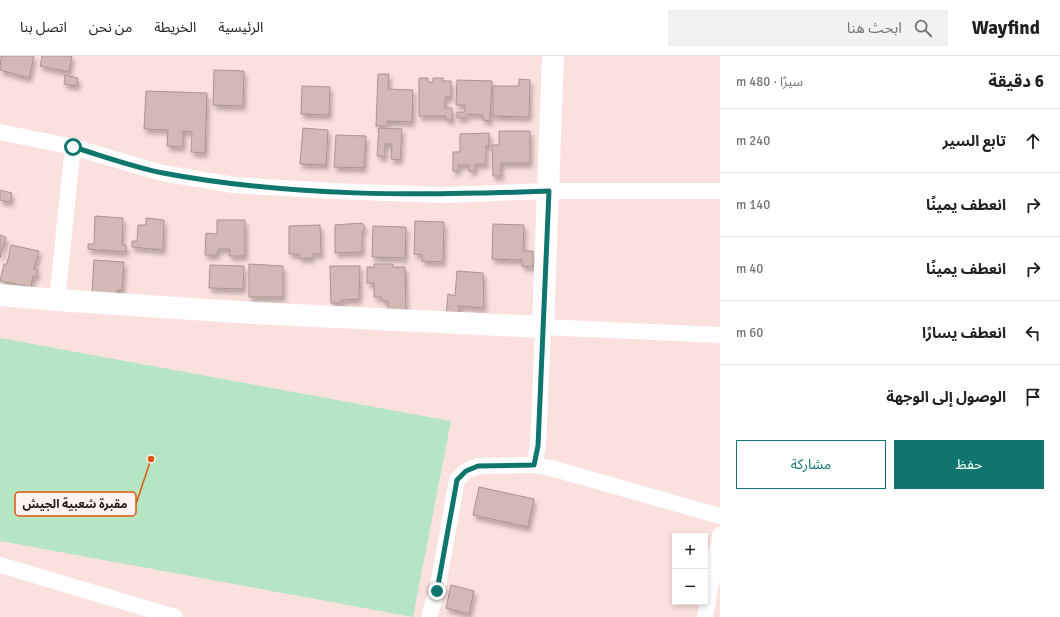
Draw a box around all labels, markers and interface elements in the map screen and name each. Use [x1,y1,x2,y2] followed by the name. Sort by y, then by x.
[668,10,948,46] search box
[972,16,1040,40] text: Wayfind
[912,17,934,39] icon: search
[20,19,67,36] text: اتصل بنا
[89,19,132,36] text: من نحن
[154,19,196,36] text: الخريطة
[218,19,263,36] text: الرئيسية
[847,19,902,37] text: ابحث هنا
[988,71,1044,92] text: 6 دقيقة
[736,74,803,90] text: سيرًا · 480 m
[1022,130,1044,152] icon: ahead
[943,132,1006,150] text: تابع السير
[736,133,770,149] text: 240 m
[64,138,82,156] route start
[1022,194,1044,216] icon: right
[926,196,1006,214] text: انعطف يمينًا
[736,197,770,213] text: 140 m
[1022,258,1044,280] icon: right
[926,260,1006,278] text: انعطف يمينًا
[736,261,763,277] text: 40 m
[1022,322,1044,344] icon: left
[922,324,1006,342] text: انعطف يسارًا
[736,325,763,341] text: 60 m
[1022,386,1044,408] icon: arrive
[886,388,1006,406] text: الوصول إلى الوجهة
[736,440,886,489] button: مشاركة
[894,440,1044,489] button: حفظ
[15,492,136,516] callout: مقبرة شعبية الجيش
[23,497,127,512] text: مقبرة شعبية الجيش
[672,533,708,605] map controls
[672,533,708,569] button: +
[672,569,708,605] button: −
[428,582,446,600] route end

